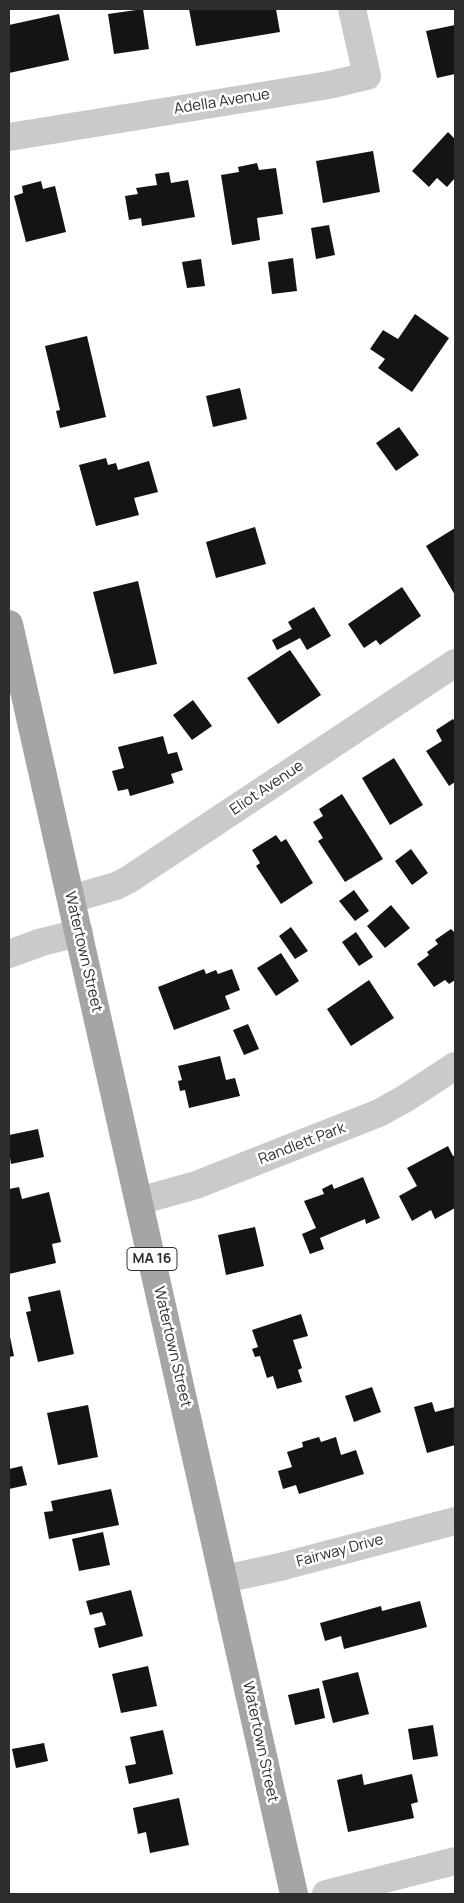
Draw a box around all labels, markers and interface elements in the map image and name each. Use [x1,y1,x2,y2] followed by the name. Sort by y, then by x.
[173,86,271,118] street label: Adella Avenue
[227,757,307,819] street label: Eliot Avenue
[60,890,106,1014] street label: Watertown Street
[256,1119,348,1169] street label: Randlett Park
[127,1248,177,1270] road number: MA 16
[149,1285,195,1409] street label: Watertown Street
[294,1531,386,1571] street label: Fairway Drive
[238,1680,282,1804] street label: Watertown Street

